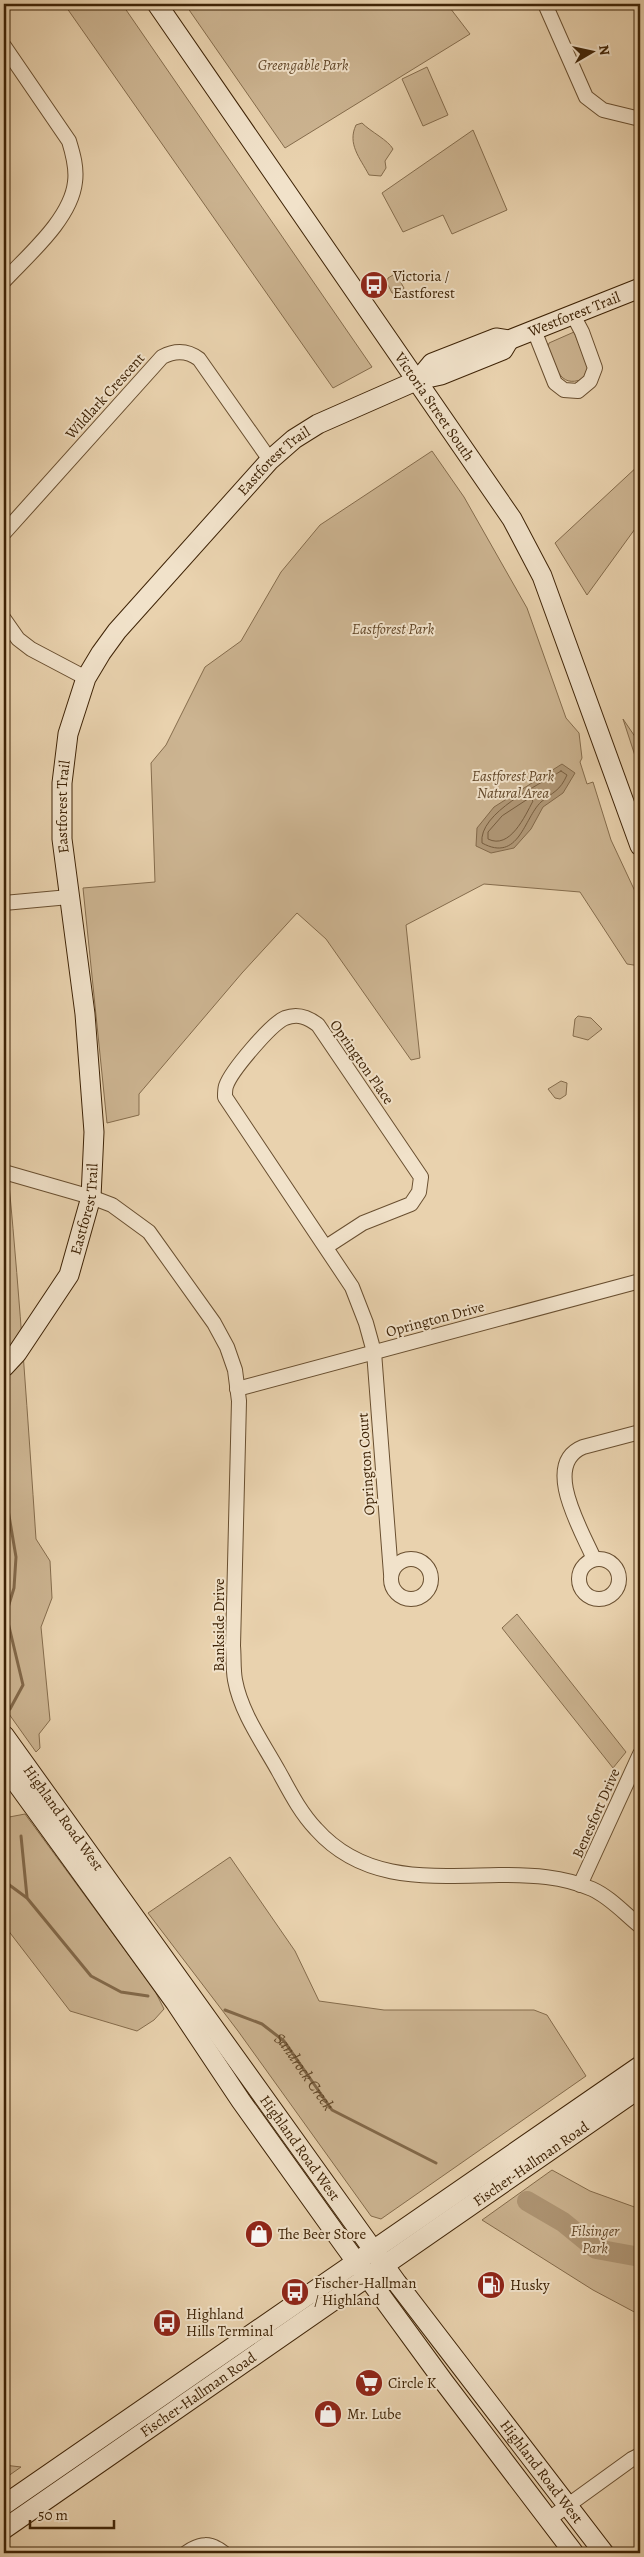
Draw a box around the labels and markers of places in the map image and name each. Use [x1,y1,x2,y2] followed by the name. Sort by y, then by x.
[392,266,455,303] place label: Victoria / Eastforest
[359,270,389,300] bus stop icon: Victoria / Eastforest
[244,2219,274,2249] shop icon: The Beer Store
[278,2224,366,2244] place label: The Beer Store
[476,2270,506,2300] fuel station icon: Husky
[314,2273,416,2310] place label: Fischer-Hallman / Highland
[510,2275,550,2295] place label: Husky
[280,2277,310,2307] bus stop icon: Fischer-Hallman / Highland
[186,2304,273,2341] place label: Highland Hills Terminal
[152,2308,182,2338] bus stop icon: Highland Hills Terminal
[354,2368,384,2398] supermarket icon: Circle K
[388,2373,437,2393] place label: Circle K
[313,2399,343,2429] shop icon: Mr. Lube
[347,2404,402,2424] place label: Mr. Lube

